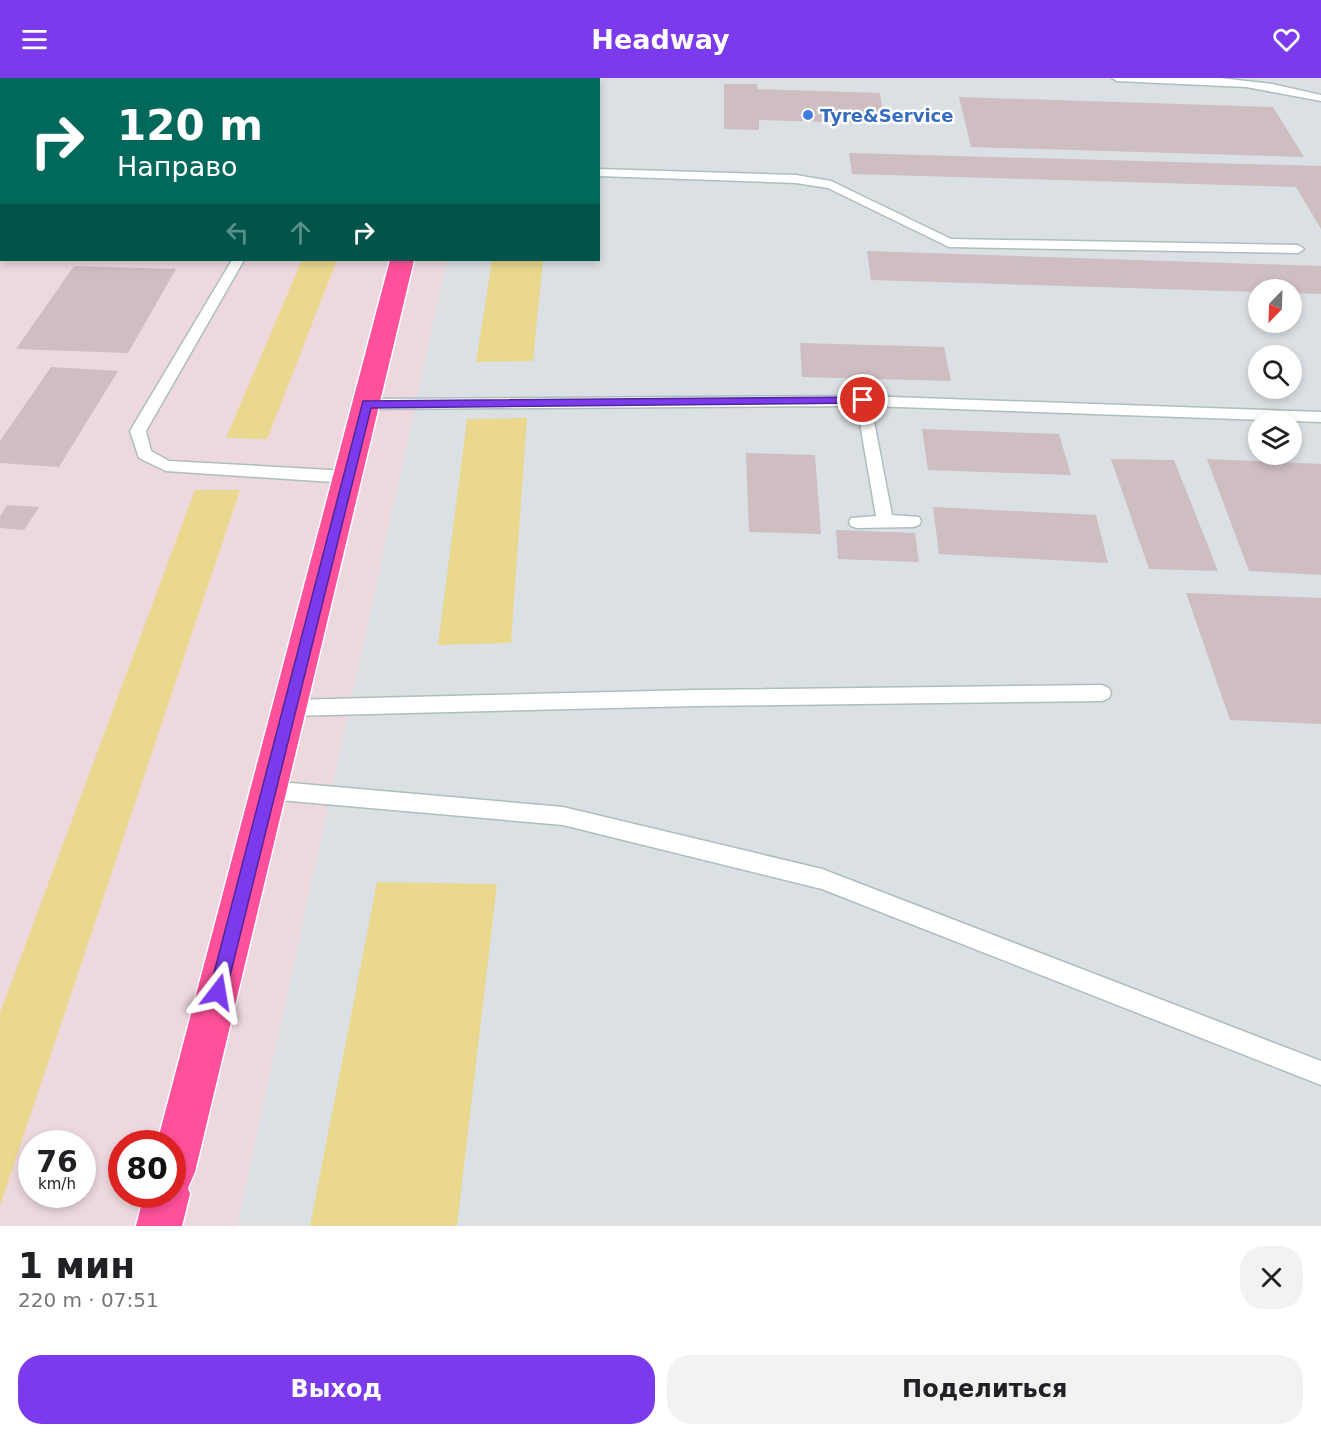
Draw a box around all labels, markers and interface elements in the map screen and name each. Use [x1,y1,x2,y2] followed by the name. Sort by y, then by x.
[18,23,51,56] icon: menu
[1270,23,1303,56] icon: heart
[591,24,730,55] text: Headway
[117,101,263,150] text: 120 m
[18,102,96,180] icon: right
[820,105,954,126] place label: Tyre&Service
[801,108,815,122] marker: Tyre&Service
[117,151,238,182] text: Направо
[221,216,254,249] icon: left
[284,216,317,249] icon: ahead
[347,216,380,249] icon: right
[1248,279,1302,333] north arrow
[1248,279,1302,465] map controls
[1248,345,1302,399] button: search
[837,374,888,425] pin
[846,383,879,416] icon: arrive
[1248,411,1302,465] button: layers
[186,960,250,1024] position arrow
[108,1130,186,1208] speed limit sign: 80
[36,1144,78,1179] text: 76
[38,1175,76,1193] text: km/h
[18,1245,135,1286] text: 1 мин
[1240,1246,1303,1309] button: close
[18,1288,159,1312] text: 220 m · 07:51
[18,1355,655,1424] button: Выход
[667,1355,1303,1424] button: Поделиться

